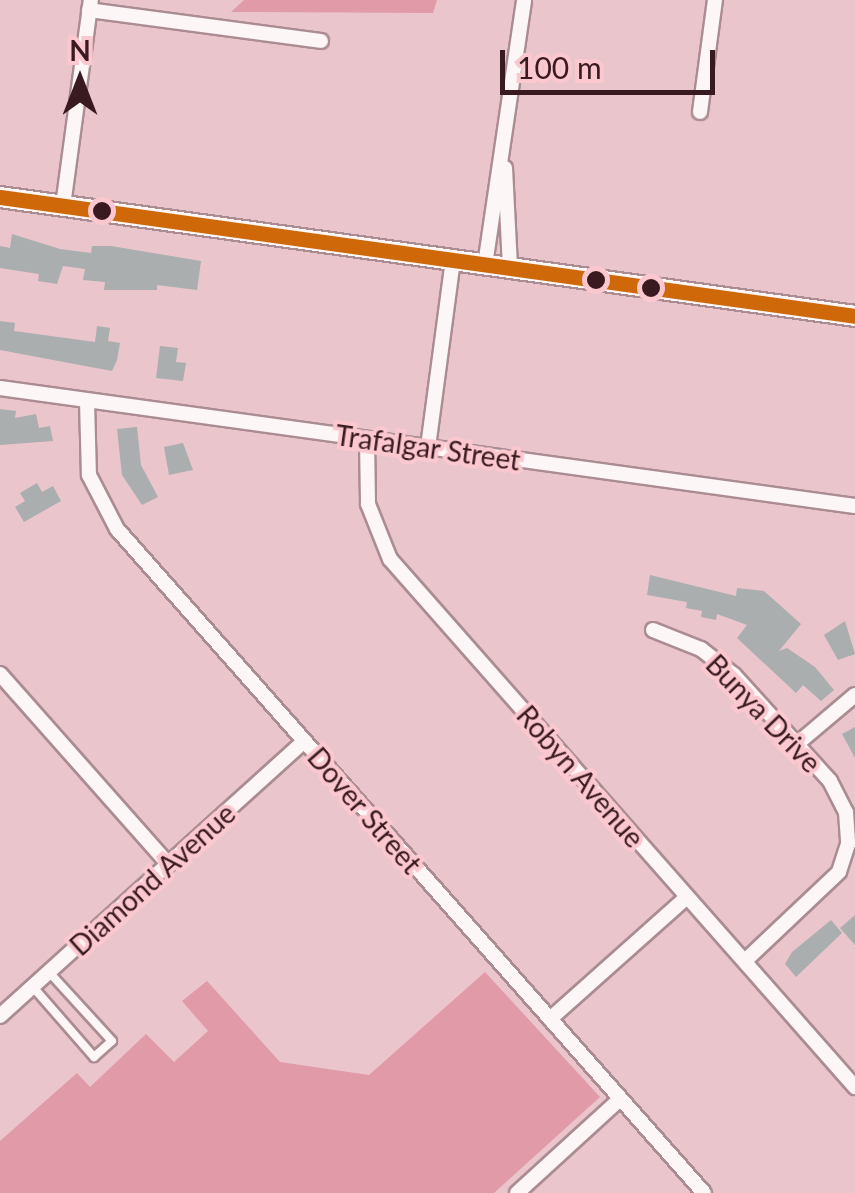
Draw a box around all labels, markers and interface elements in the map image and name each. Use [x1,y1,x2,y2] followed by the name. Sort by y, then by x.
[30,30,130,130] north arrow
[505,30,720,92] scale bar
[69,33,91,67] text: N
[517,49,602,85] text: 100 m
[92,201,112,221] unlabelled marker
[586,270,606,290] unlabelled marker
[641,278,661,298] unlabelled marker
[333,417,523,477] street label: Trafalgar Street
[700,647,828,779] street label: Bunya Drive
[510,698,652,854] street label: Robyn Avenue
[301,740,429,880] street label: Dover Street
[62,796,242,962] street label: Diamond Avenue

